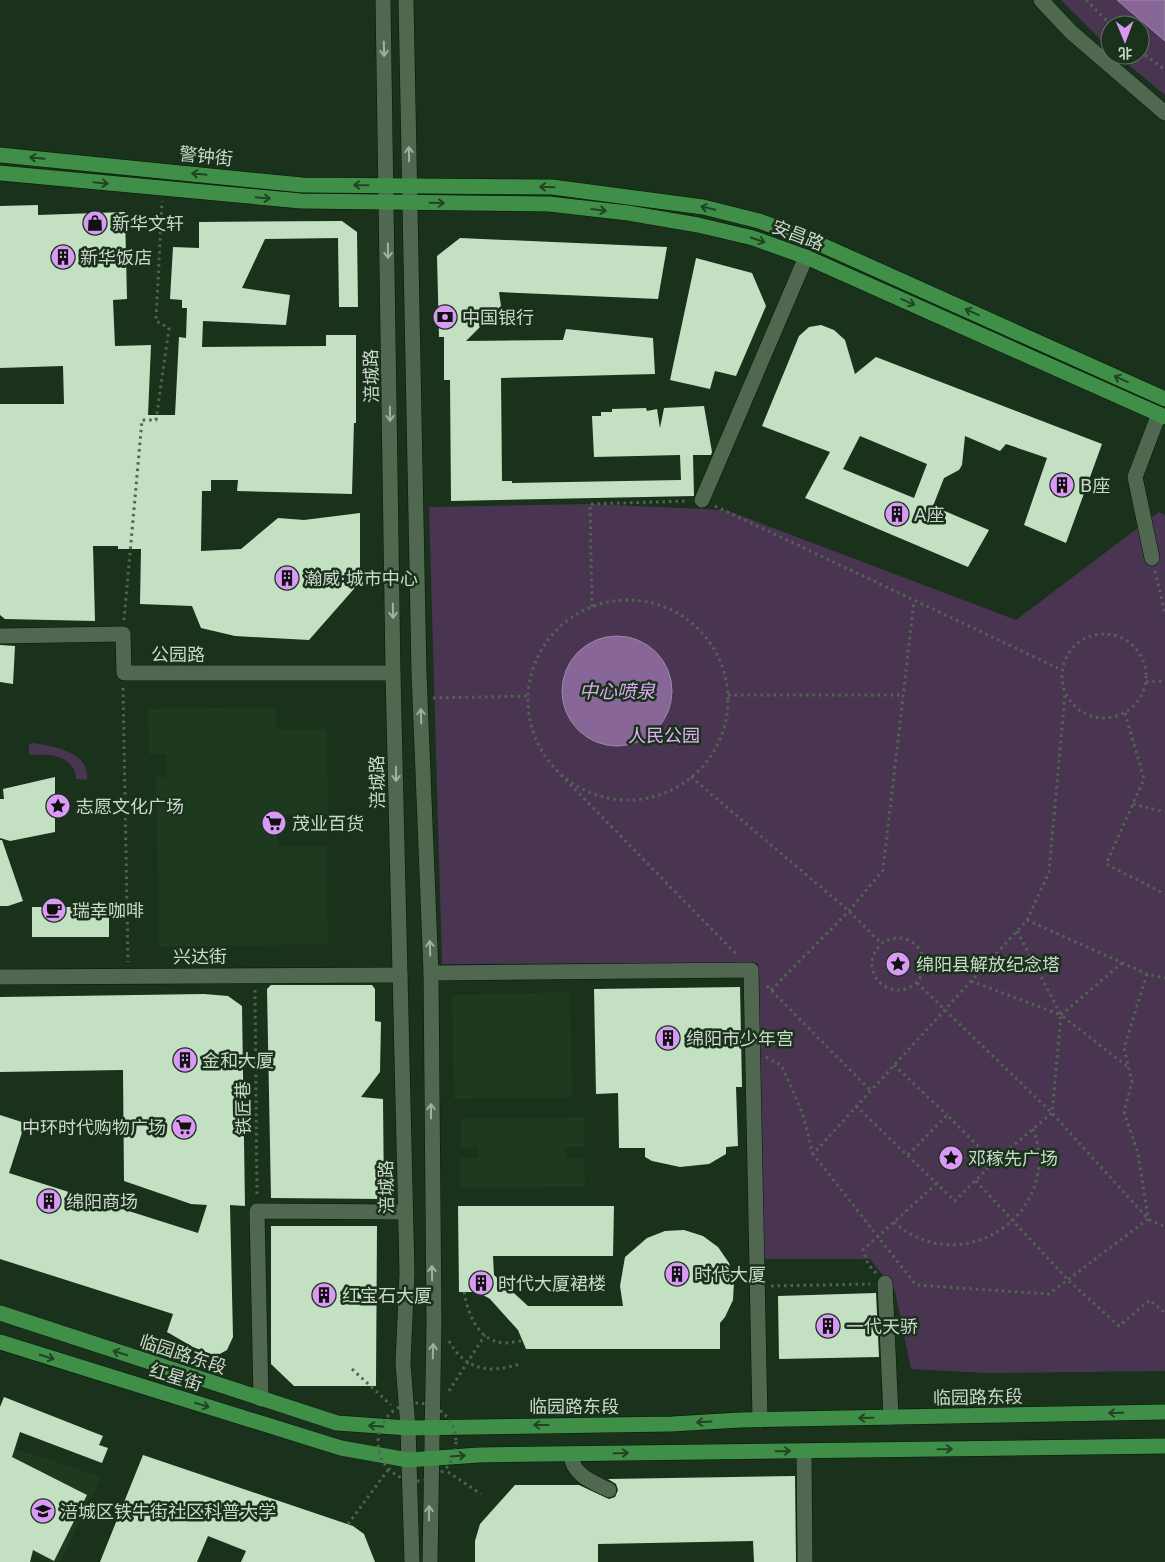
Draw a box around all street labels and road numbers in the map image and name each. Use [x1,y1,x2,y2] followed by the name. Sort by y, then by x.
[178,143,234,169] street label: 警钟街
[769,216,827,254] street label: 安昌路
[360,349,382,403] street label: 涪城路
[151,644,205,665] street label: 公园路
[366,755,388,809] street label: 涪城路
[173,946,227,967] street label: 兴达街
[232,1081,254,1135] street label: 铁匠巷
[375,1160,397,1214] street label: 涪城路
[137,1330,229,1378] street label: 临园路东段
[147,1359,205,1395] street label: 红星街
[933,1386,1023,1408] street label: 临园路东段
[529,1396,619,1417] street label: 临园路东段

